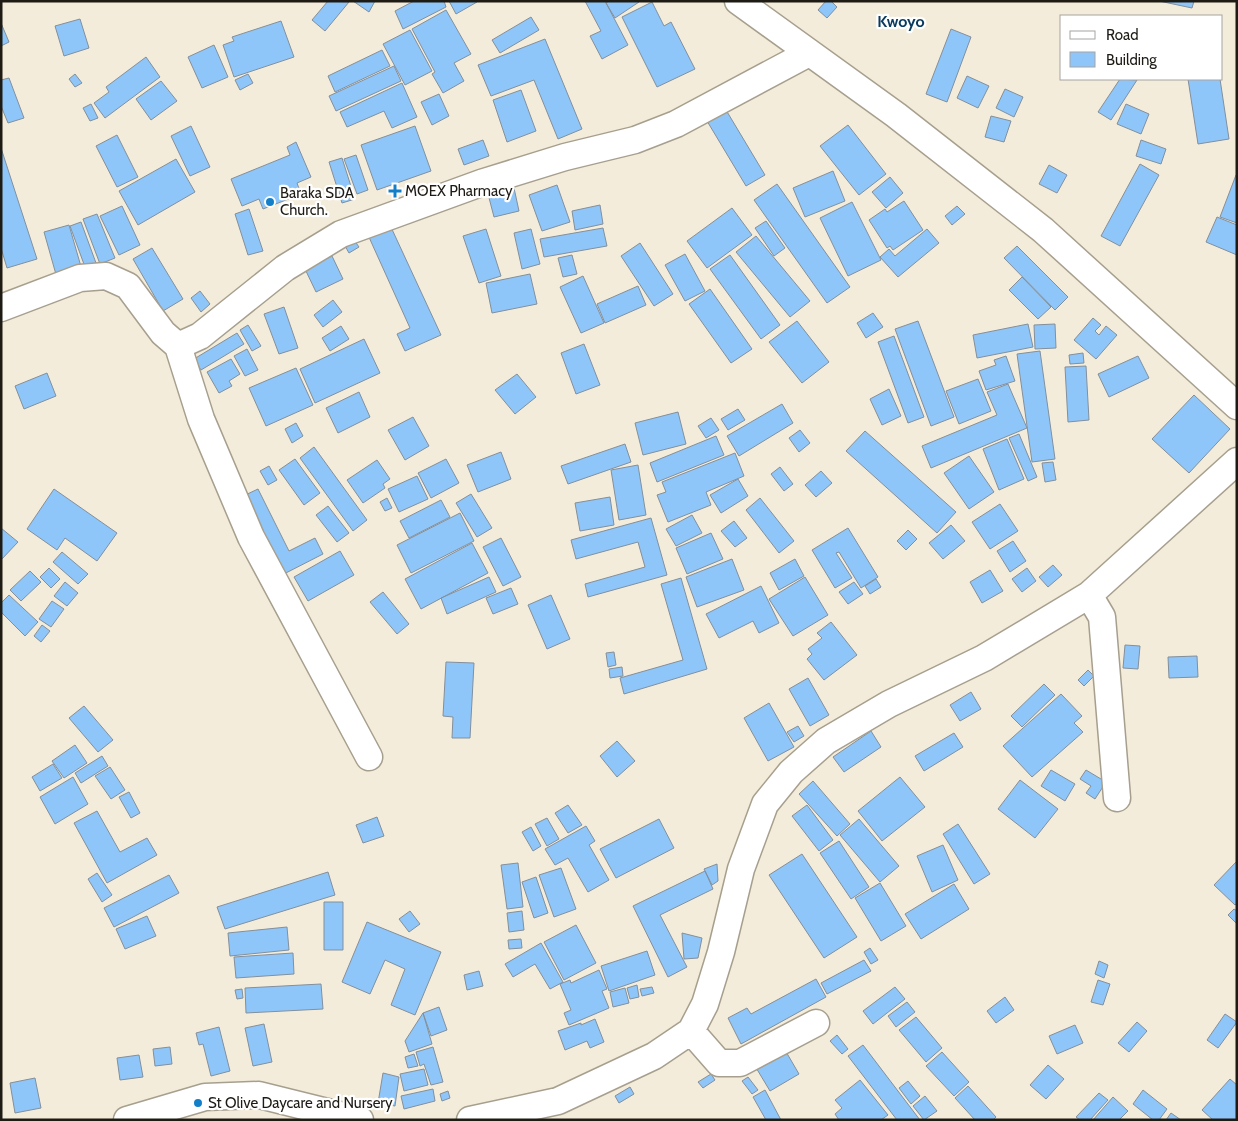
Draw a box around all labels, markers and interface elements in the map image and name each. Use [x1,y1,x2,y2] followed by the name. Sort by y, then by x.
[877,12,925,31] district label: Kwoyo
[1060,15,1223,80] legend
[1106,26,1139,44] text: Road
[1106,51,1157,69] text: Building
[405,182,513,200] place label: MOEX Pharmacy
[280,184,355,219] place label: Baraka SDA Church.
[389,185,401,197] marker: MOEX Pharmacy
[264,196,276,208] marker: Baraka SDA Church.
[208,1094,393,1112] place label: St Olive Daycare and Nursery
[192,1097,204,1109] marker: St Olive Daycare and Nursery

